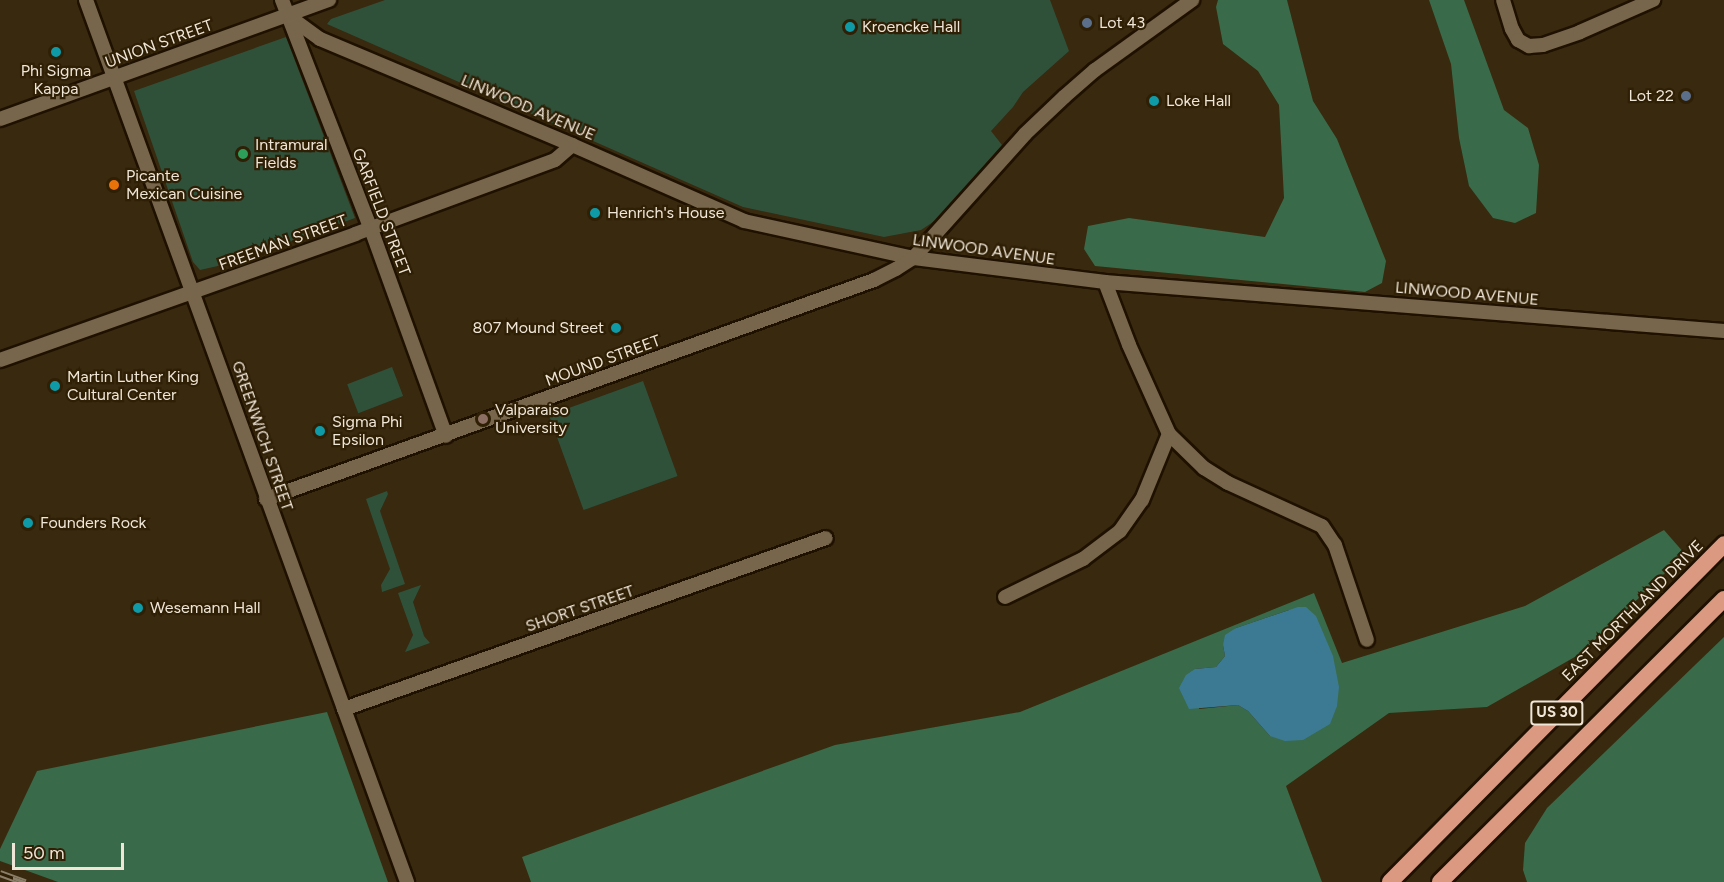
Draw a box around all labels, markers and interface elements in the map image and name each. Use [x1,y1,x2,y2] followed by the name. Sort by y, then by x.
[1099,13,1145,33] place label: Lot 43
[103,16,215,72] street label: UNION STREET
[1080,16,1094,30] marker: Lot 43
[862,17,960,37] place label: Kroencke Hall
[843,20,857,34] marker: Kroencke Hall
[49,45,63,59] marker: Phi Sigma Kappa
[21,61,91,99] place label: Phi Sigma Kappa
[458,71,598,145] street label: LINWOOD AVENUE
[1629,86,1674,106] place label: Lot 22
[1679,89,1693,103] marker: Lot 22
[1166,91,1231,111] place label: Loke Hall
[1147,94,1161,108] marker: Loke Hall
[255,135,328,173] place label: Intramural Fields
[348,145,414,279] street label: GARFIELD STREET
[236,147,250,161] marker: Intramural Fields
[126,166,242,204] place label: Picante Mexican Cuisine
[107,178,121,192] marker: Picante Mexican Cuisine
[607,203,724,223] place label: Henrich's House
[588,206,602,220] marker: Henrich's House
[216,211,350,275] street label: FREEMAN STREET
[911,230,1057,270] street label: LINWOOD AVENUE
[1394,278,1540,310] street label: LINWOOD AVENUE
[473,318,604,338] place label: 807 Mound Street
[609,321,623,335] marker: 807 Mound Street
[543,331,663,391] street label: MOUND STREET
[227,359,297,513] street label: GREENWICH STREET
[67,367,199,405] place label: Martin Luther King Cultural Center
[48,379,62,393] marker: Martin Luther King Cultural Center
[495,400,569,438] place label: Valparaiso University
[332,412,403,450] place label: Sigma Phi Epsilon
[476,412,490,426] marker: Valparaiso University
[313,424,327,438] marker: Sigma Phi Epsilon
[40,513,146,533] place label: Founders Rock
[21,516,35,530] marker: Founders Rock
[1558,536,1708,686] street label: EAST MORTHLAND DRIVE
[523,581,637,637] street label: SHORT STREET
[150,598,260,618] place label: Wesemann Hall
[131,601,145,615] marker: Wesemann Hall
[1530,701,1584,725] road number: US 30
[15,831,128,869] scale bar
[23,842,65,864] text: 50 m

